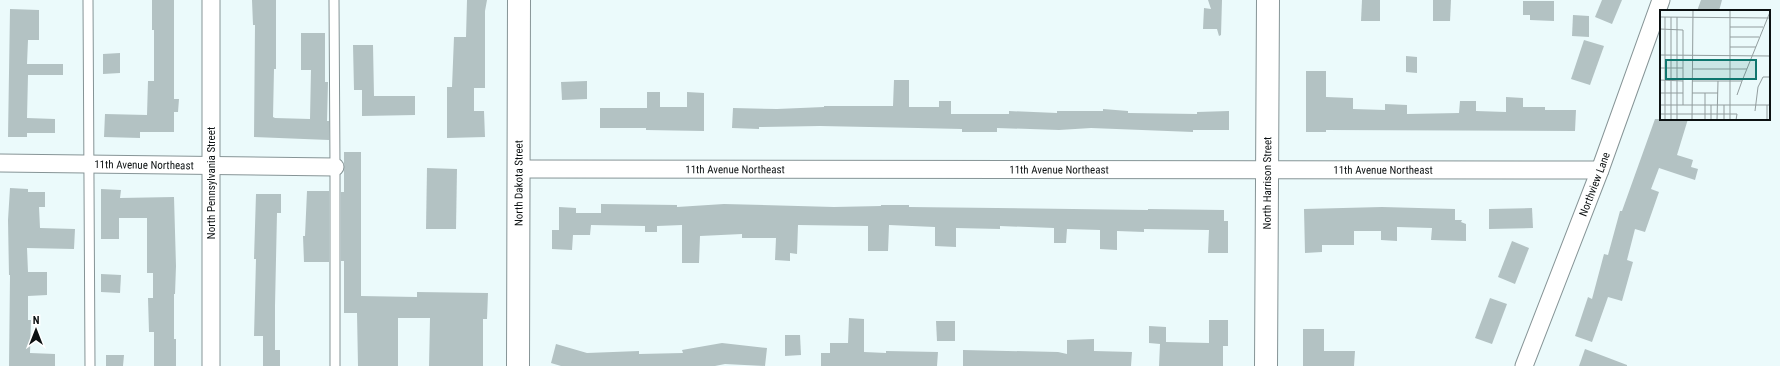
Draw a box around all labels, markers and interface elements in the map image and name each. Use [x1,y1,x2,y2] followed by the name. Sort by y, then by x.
[1660,10,1770,120] inset map
[205,127,218,239] street label: North Pennsylvania Street
[1260,137,1274,229] street label: North Harrison Street
[512,140,525,226] street label: North Dakota Street
[1576,150,1612,218] street label: Northview Lane
[94,158,194,172] street label: 11th Avenue Northeast
[685,163,785,176] street label: 11th Avenue Northeast
[1009,163,1109,176] street label: 11th Avenue Northeast
[1333,163,1433,176] street label: 11th Avenue Northeast
[16,310,56,350] north arrow
[33,314,40,327] text: N

